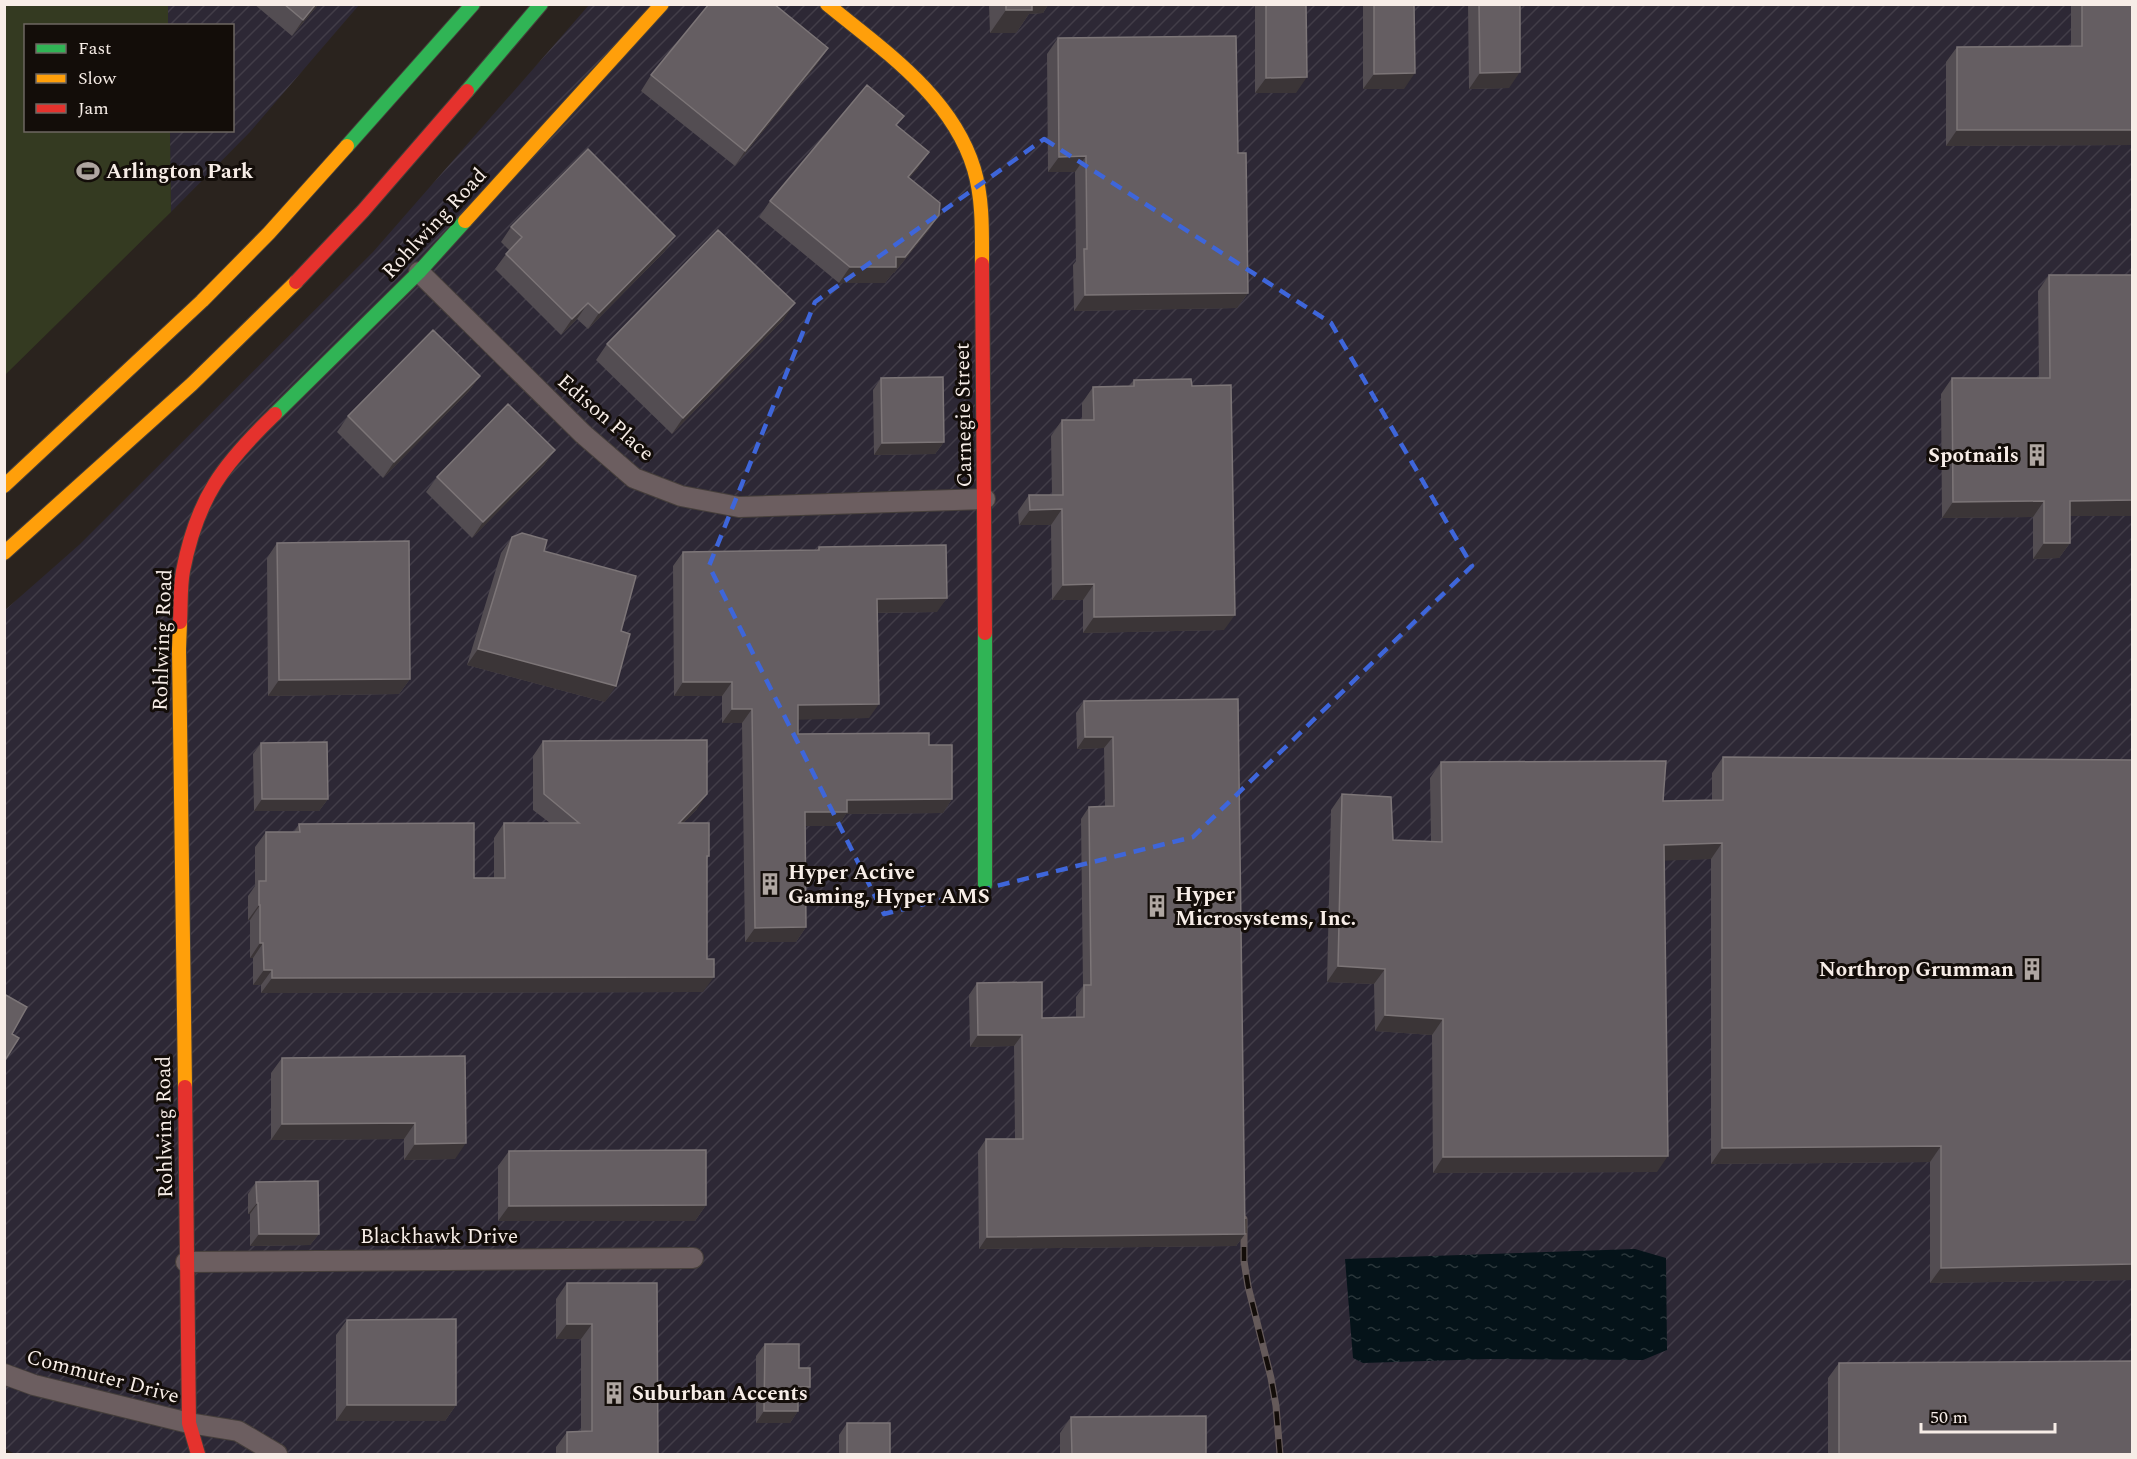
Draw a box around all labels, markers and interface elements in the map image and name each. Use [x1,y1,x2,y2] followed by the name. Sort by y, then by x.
[24,24,234,132] legend
[78,35,111,62] text: Fast
[78,65,117,92] text: Slow
[78,95,109,122] text: Jam
[106,156,254,188] place label: Arlington Park
[75,158,101,184] sports icon: Arlington Park
[375,161,495,287] street label: Rohlwing Road
[947,342,981,488] street label: Carnegie Street
[550,366,661,469] street label: Edison Place
[1928,440,2019,472] place label: Spotnails
[2024,442,2050,468] building icon: Spotnails
[145,568,181,712] street label: Rohlwing Road
[788,857,990,913] place label: Hyper Active Gaming, Hyper AMS
[757,871,783,897] building icon: Hyper Active Gaming, Hyper AMS
[1175,879,1356,935] place label: Hyper Microsystems, Inc.
[1144,893,1170,919] building icon: Hyper Microsystems, Inc.
[1819,954,2014,986] place label: Northrop Grumman
[2019,956,2045,982] building icon: Northrop Grumman
[148,1056,182,1198] street label: Rohlwing Road
[360,1221,518,1253] street label: Blackhawk Drive
[23,1341,183,1413] street label: Commuter Drive
[632,1378,808,1410] place label: Suburban Accents
[601,1380,627,1406] building icon: Suburban Accents
[1921,1396,2054,1434] scale bar
[1930,1404,1968,1431] text: 50 m

